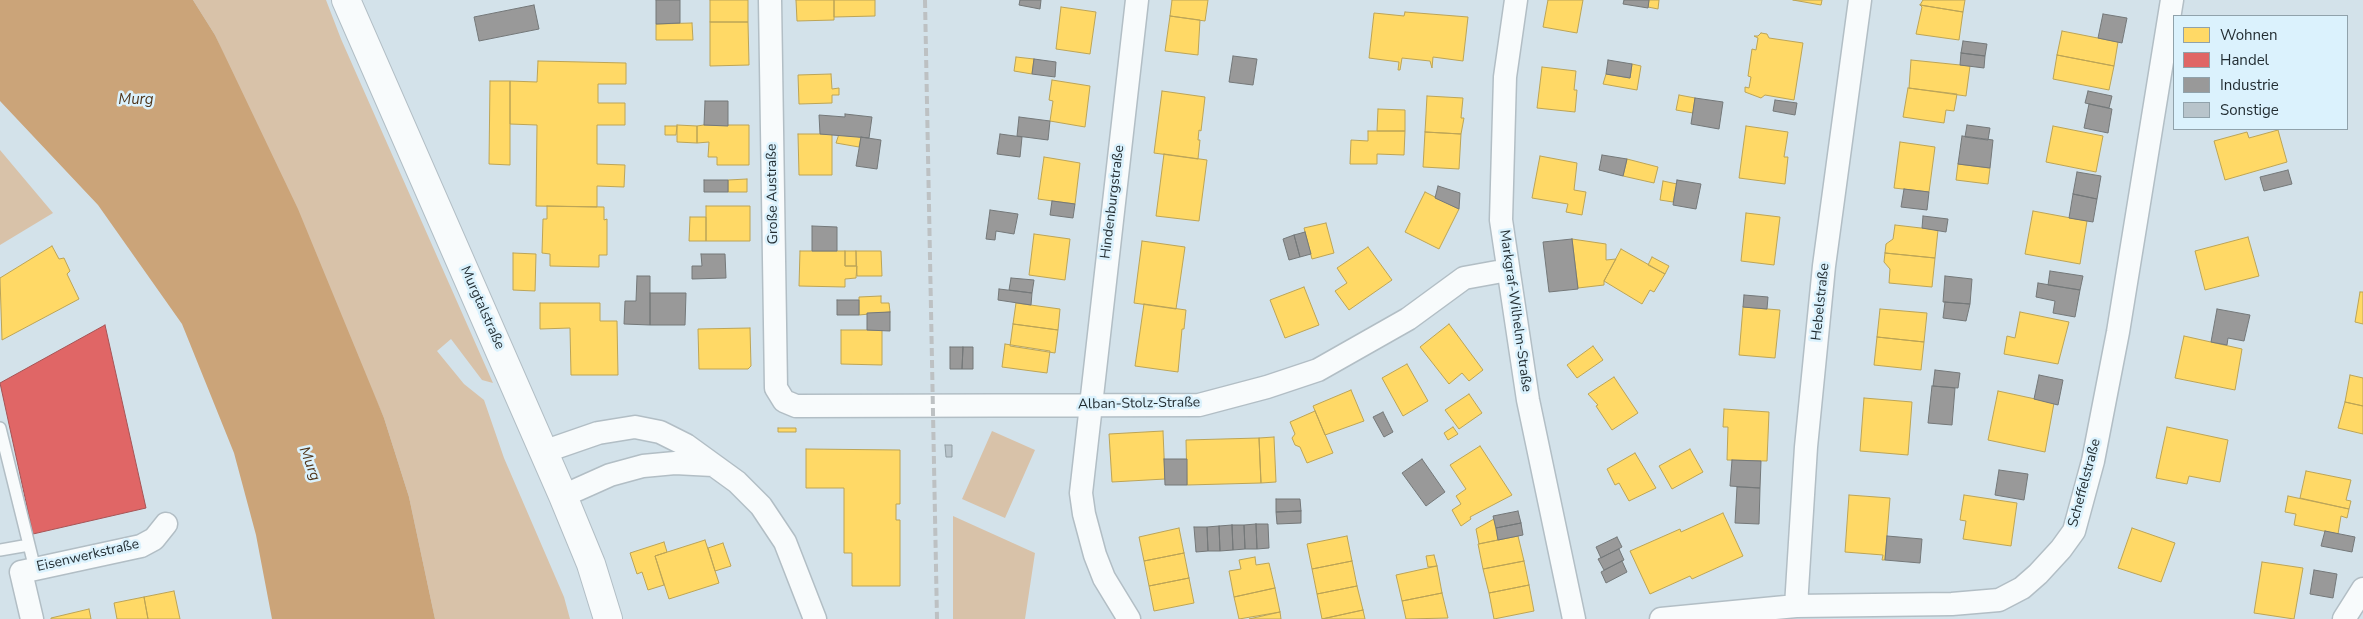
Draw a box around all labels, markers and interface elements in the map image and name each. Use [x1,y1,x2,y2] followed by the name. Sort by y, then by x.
[2173,15,2348,130] legend
[2220,25,2278,45] text: Wohnen
[2220,50,2269,70] text: Handel
[2220,75,2279,95] text: Industrie
[118,91,154,109] water label: Murg
[2220,100,2279,120] text: Sonstige
[764,144,782,244] street label: Große Austraße
[1098,144,1128,260] street label: Hindenburgstraße
[1495,229,1535,393] street label: Markgraf-Wilhelm-Straße
[1809,262,1833,342] street label: Hebelstraße
[456,264,508,352] street label: Murgtalstraße
[1078,395,1200,413] street label: Alban-Stolz-Straße
[2065,437,2105,529] street label: Scheffelstraße
[294,444,324,484] water label: Murg
[35,536,141,576] street label: Eisenwerkstraße

